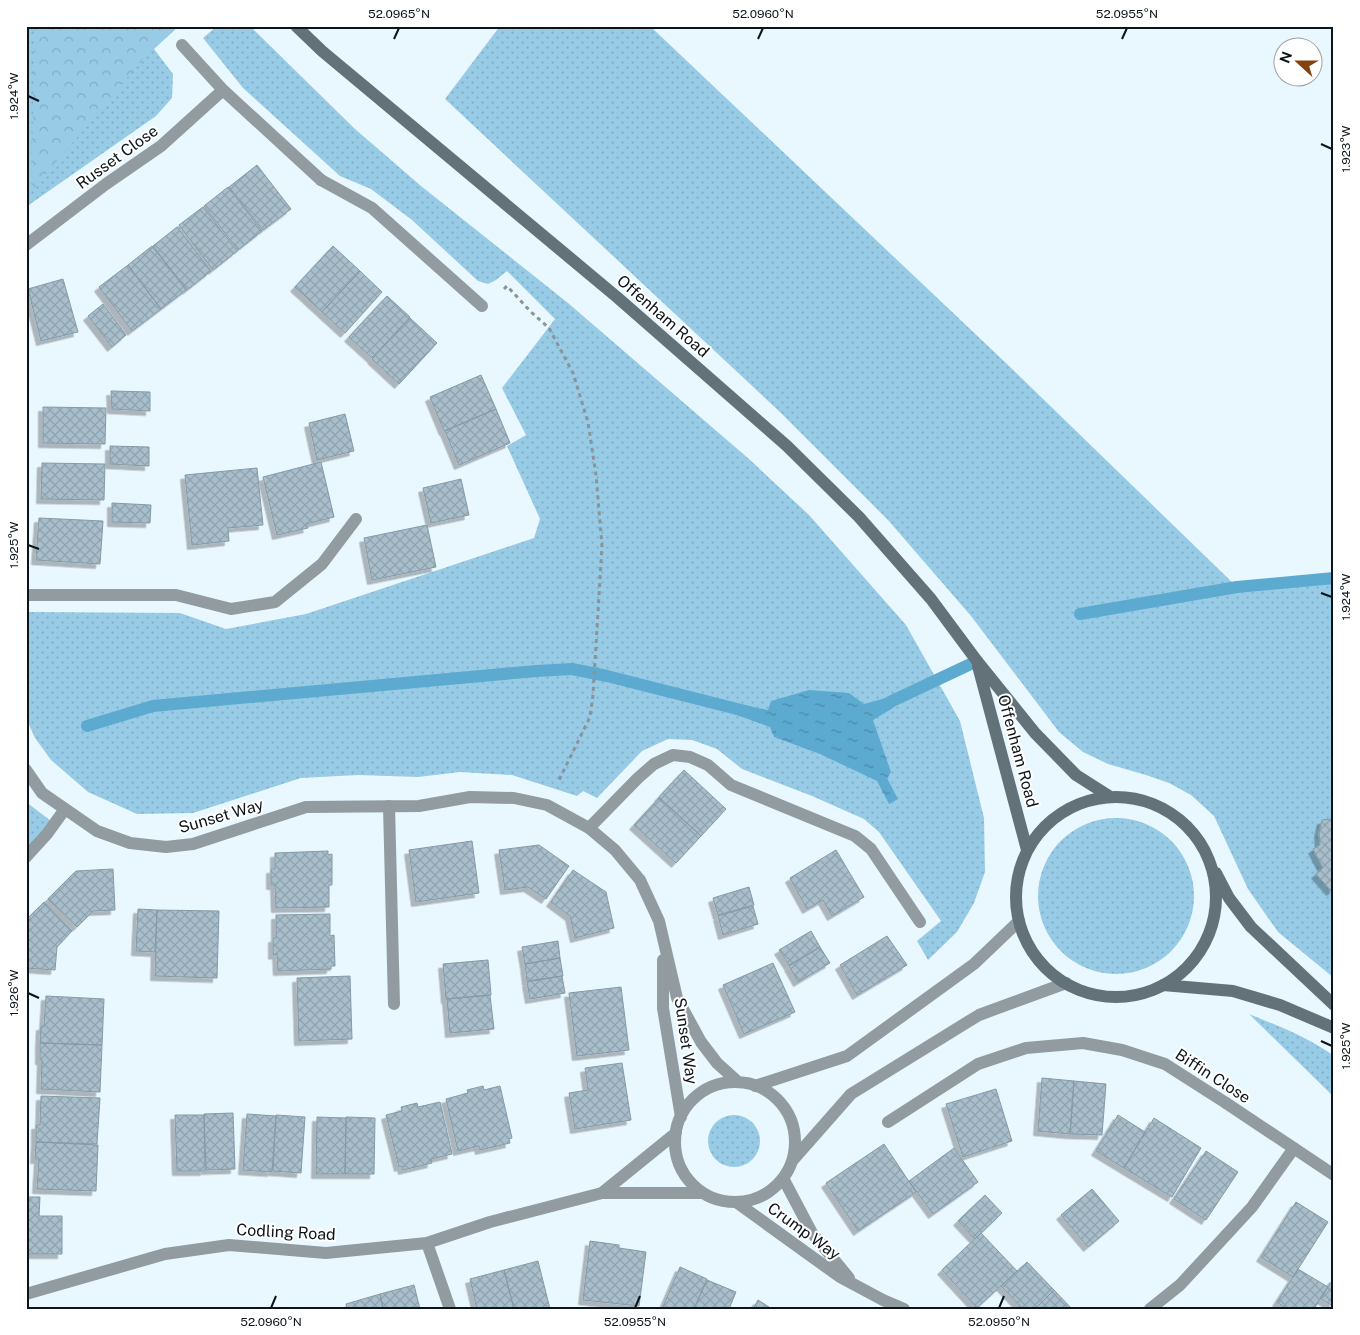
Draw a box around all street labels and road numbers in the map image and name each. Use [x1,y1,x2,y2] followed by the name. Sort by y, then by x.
[72,121,162,193] street label: Russet Close
[613,271,713,361] street label: Offenham Road
[994,693,1042,809] street label: Offenham Road
[176,795,266,837] street label: Sunset Way
[671,996,702,1086] street label: Sunset Way
[1172,1045,1254,1107] street label: Biffin Close
[764,1198,844,1264] street label: Crump Way
[236,1220,336,1244] street label: Codling Road

